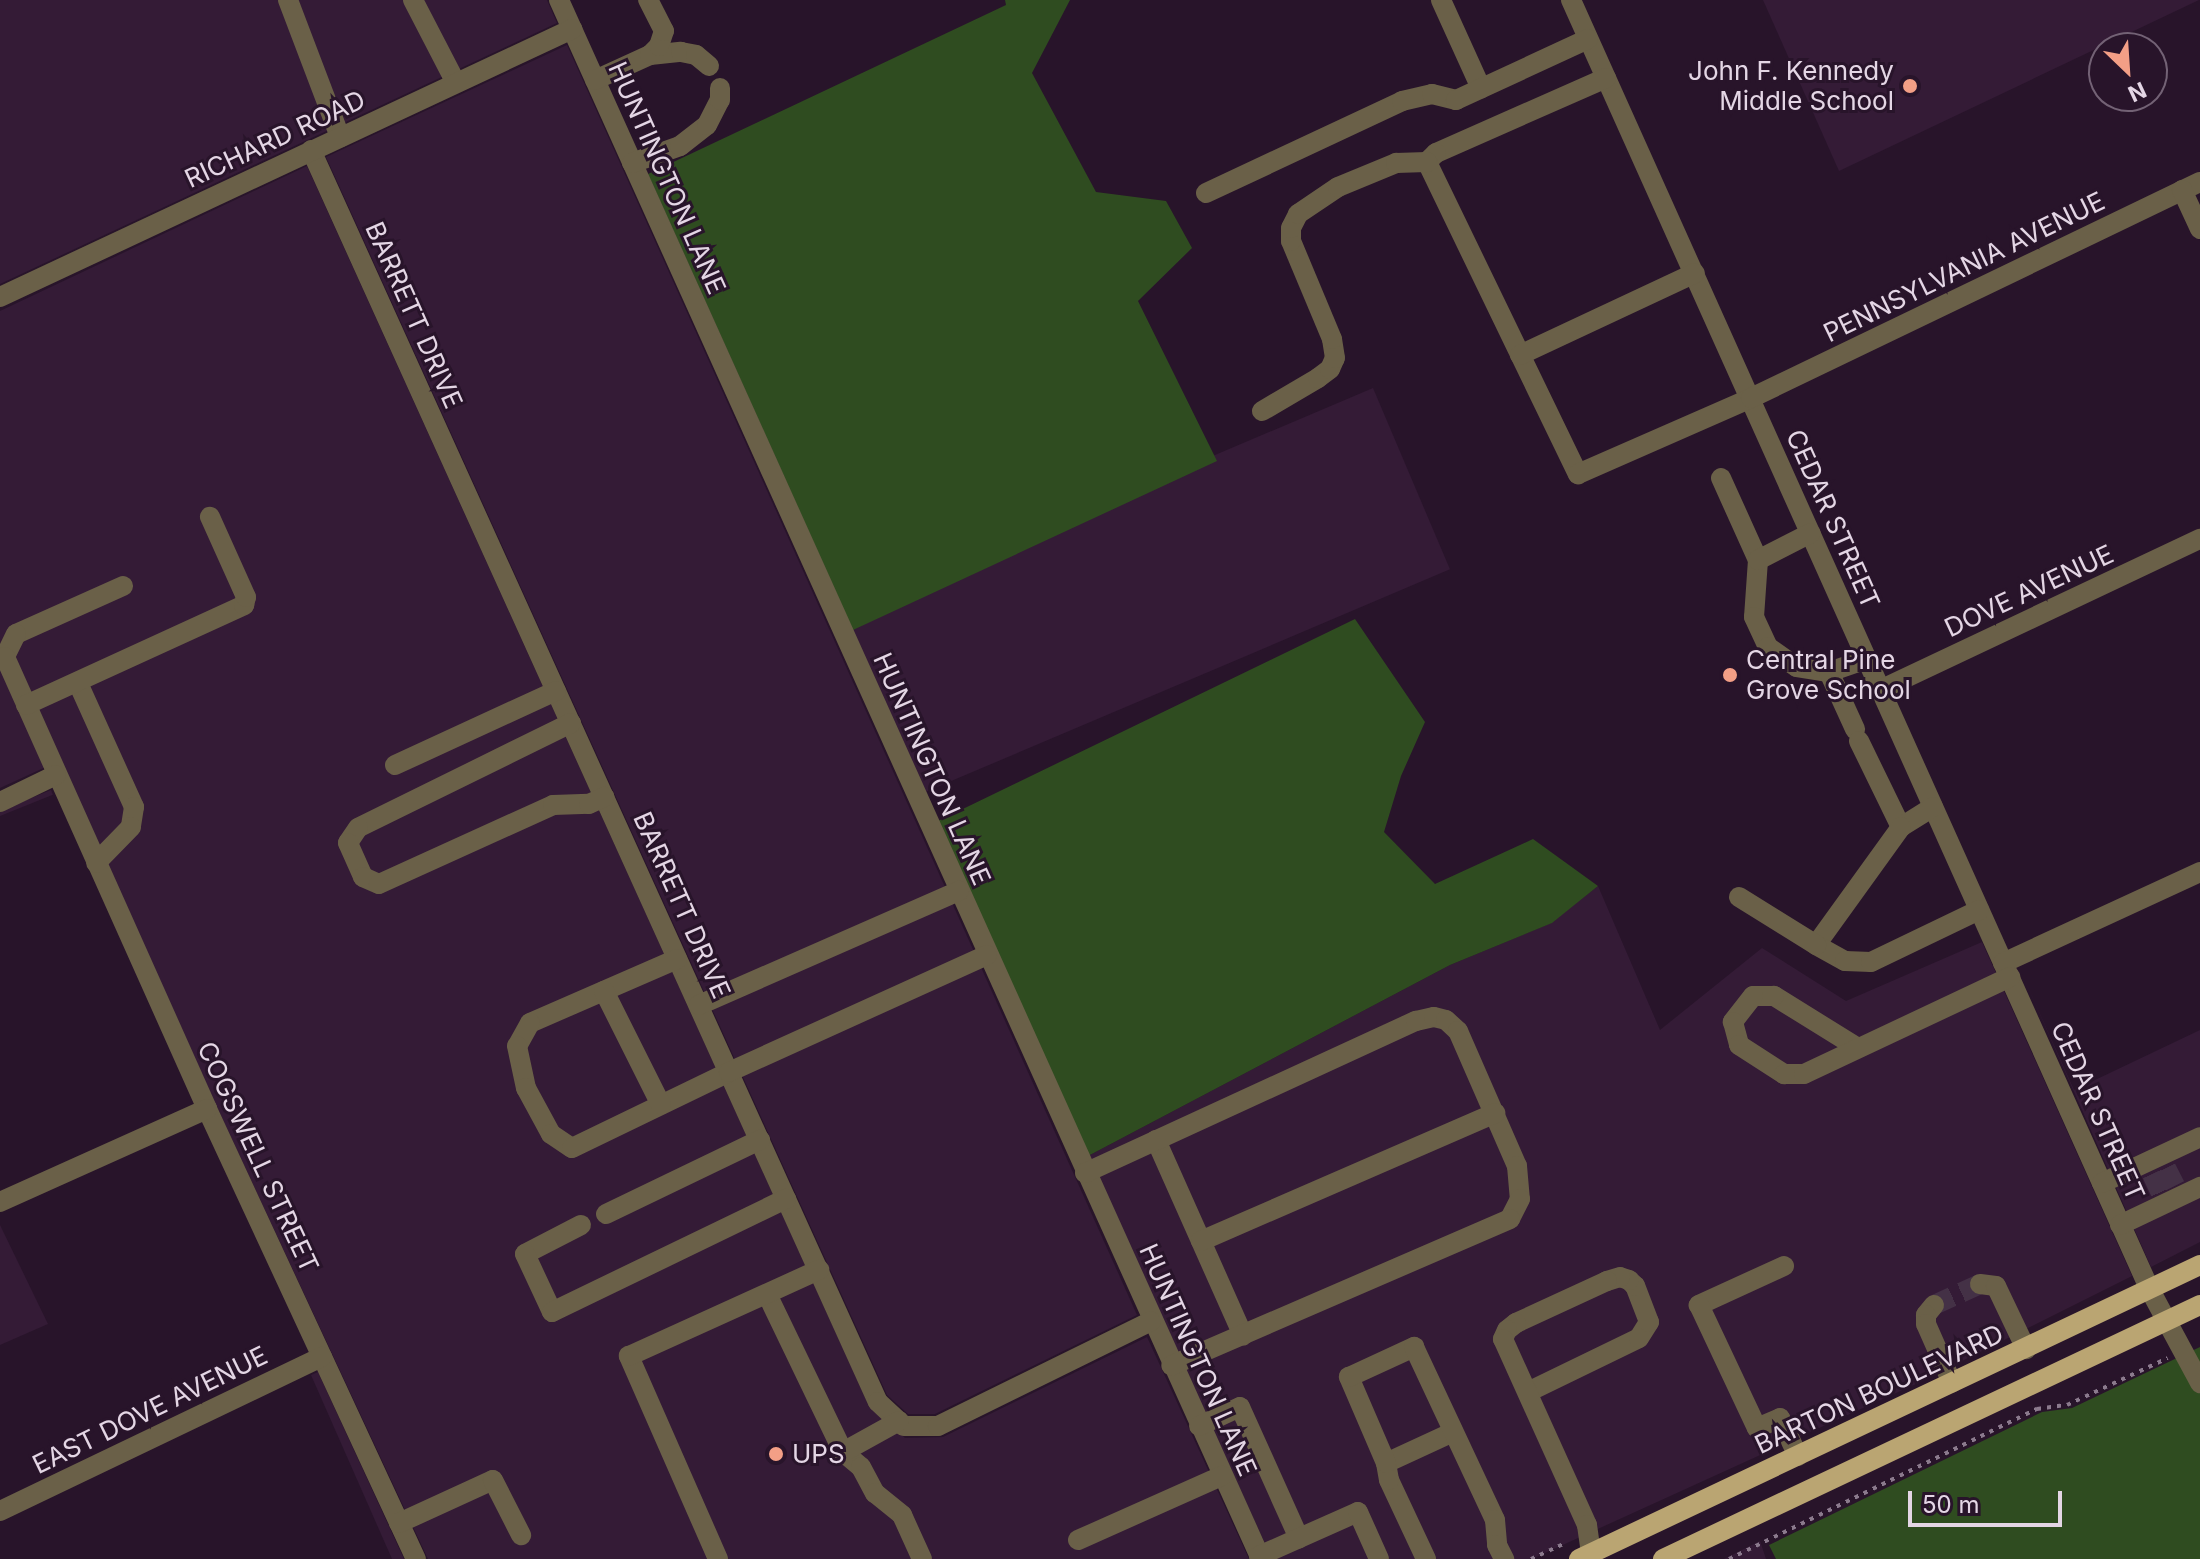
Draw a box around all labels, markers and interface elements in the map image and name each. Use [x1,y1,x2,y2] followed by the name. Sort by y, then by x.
[2088,32,2168,112] north arrow
[1688,55,1894,116] place label: John F. Kennedy Middle School
[602,57,732,299] street label: HUNTINGTON LANE
[1901,77,1919,95] marker: John F. Kennedy Middle School
[2124,77,2150,107] text: N
[180,84,370,194] street label: RICHARD ROAD
[1818,185,2110,349] street label: PENNSYLVANIA AVENUE
[359,217,469,413] street label: BARRETT DRIVE
[1780,425,1886,613] street label: CEDAR STREET
[1940,538,2118,644] street label: DOVE AVENUE
[1746,644,1911,706] place label: Central Pine Grove School
[867,648,997,890] street label: HUNTINGTON LANE
[1721,666,1739,684] marker: Central Pine Grove School
[627,807,737,1003] street label: BARRETT DRIVE
[2045,1017,2151,1205] street label: CEDAR STREET
[191,1037,325,1277] street label: COGSWELL STREET
[1133,1239,1263,1481] street label: HUNTINGTON LANE
[1750,1318,2008,1460] street label: BARTON BOULEVARD
[28,1340,272,1480] street label: EAST DOVE AVENUE
[792,1438,845,1470] place label: UPS
[767,1445,785,1463] marker: UPS
[1912,1475,2066,1525] scale bar
[1922,1490,1980,1519] text: 50 m

